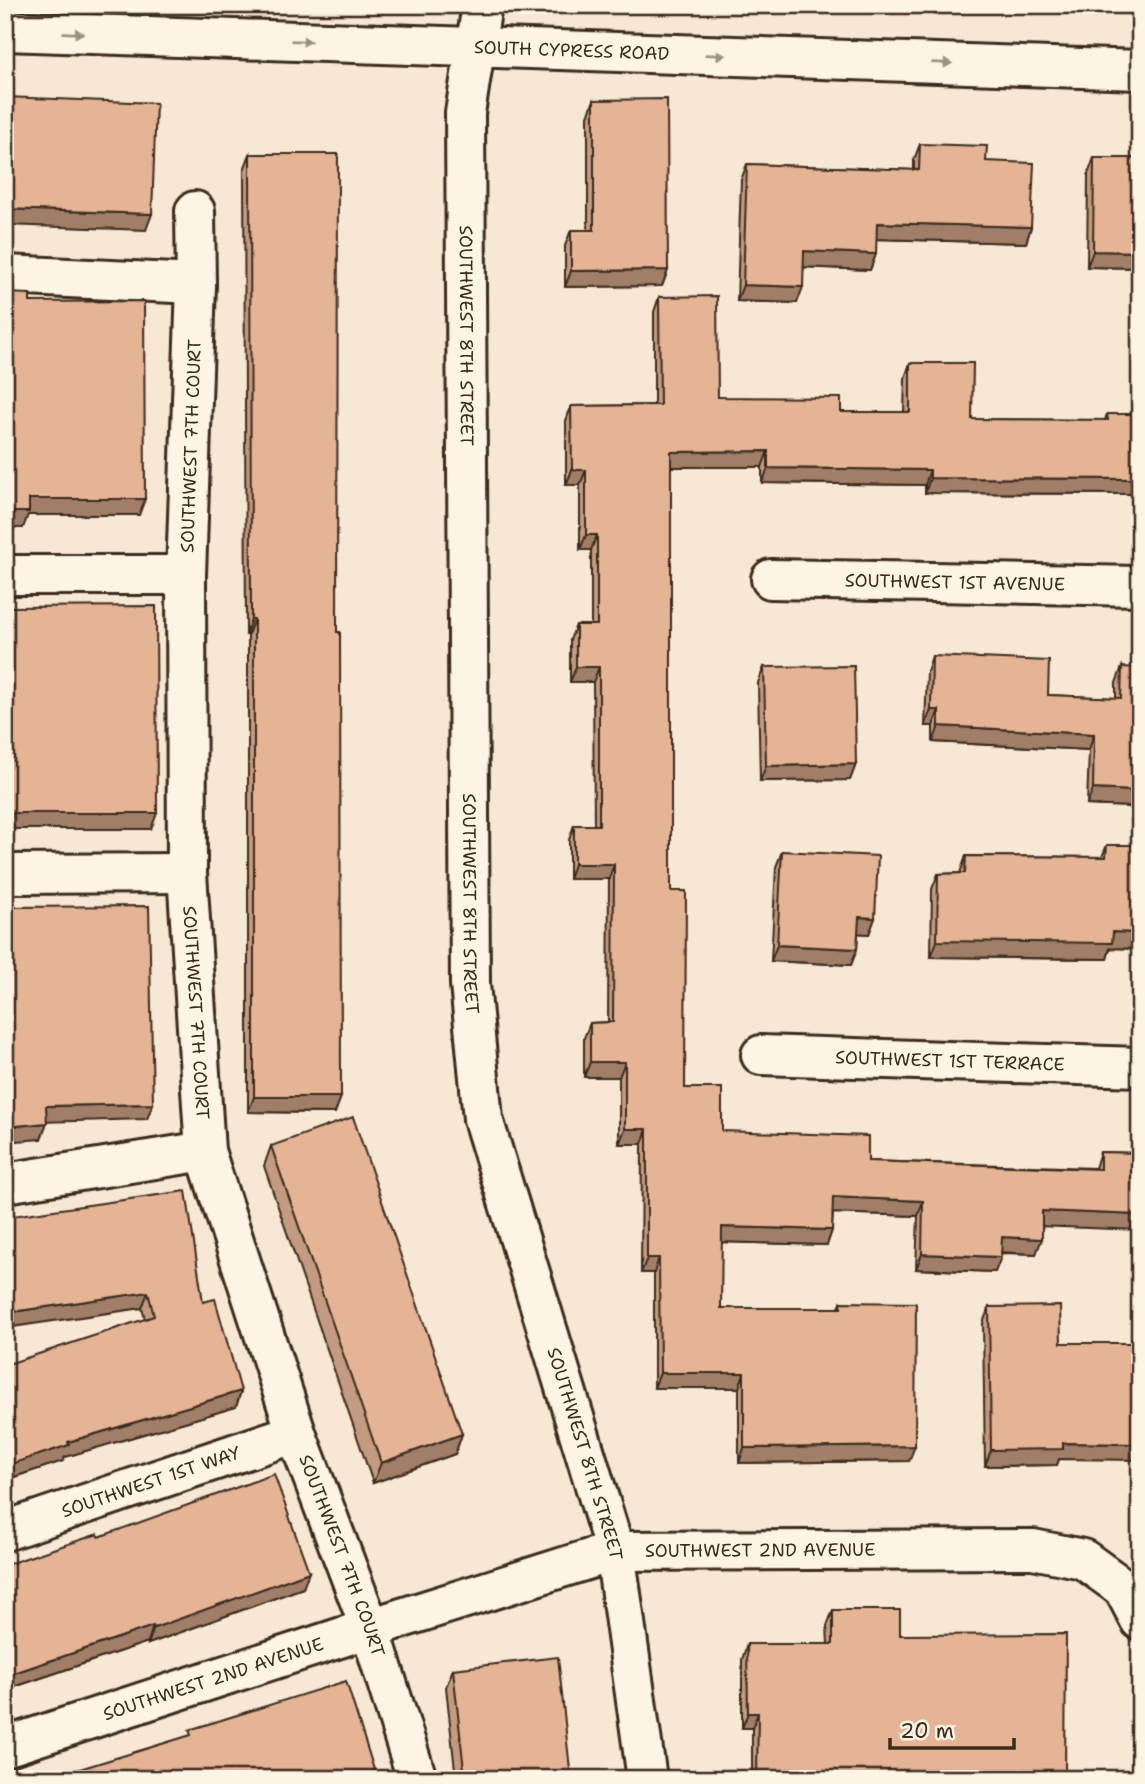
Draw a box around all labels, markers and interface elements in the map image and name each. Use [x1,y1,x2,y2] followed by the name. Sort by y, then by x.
[63,28,85,39] one-way arrow
[474,35,670,66] street label: SOUTH CYPRESS ROAD
[290,36,312,47] one-way arrow
[704,50,726,61] one-way arrow
[932,58,954,69] one-way arrow
[454,225,479,446] street label: SOUTHWEST 8TH STREET
[175,339,207,553] street label: SOUTHWEST 7TH COURT
[845,568,1065,597] street label: SOUTHWEST 1ST AVENUE
[457,793,485,1015] street label: SOUTHWEST 8TH STREET
[177,905,215,1120] street label: SOUTHWEST 7TH COURT
[835,1045,1065,1077] street label: SOUTHWEST 1ST TERRACE
[542,1345,628,1561] street label: SOUTHWEST 8TH STREET
[58,1440,244,1523] street label: SOUTHWEST 1ST WAY
[293,1451,390,1660] street label: SOUTHWEST 7TH COURT
[645,1538,876,1563] street label: SOUTHWEST 2ND AVENUE
[100,1632,326,1726] street label: SOUTHWEST 2ND AVENUE
[890,1707,1014,1751] scale bar
[900,1717,954,1745] text: 20 m

